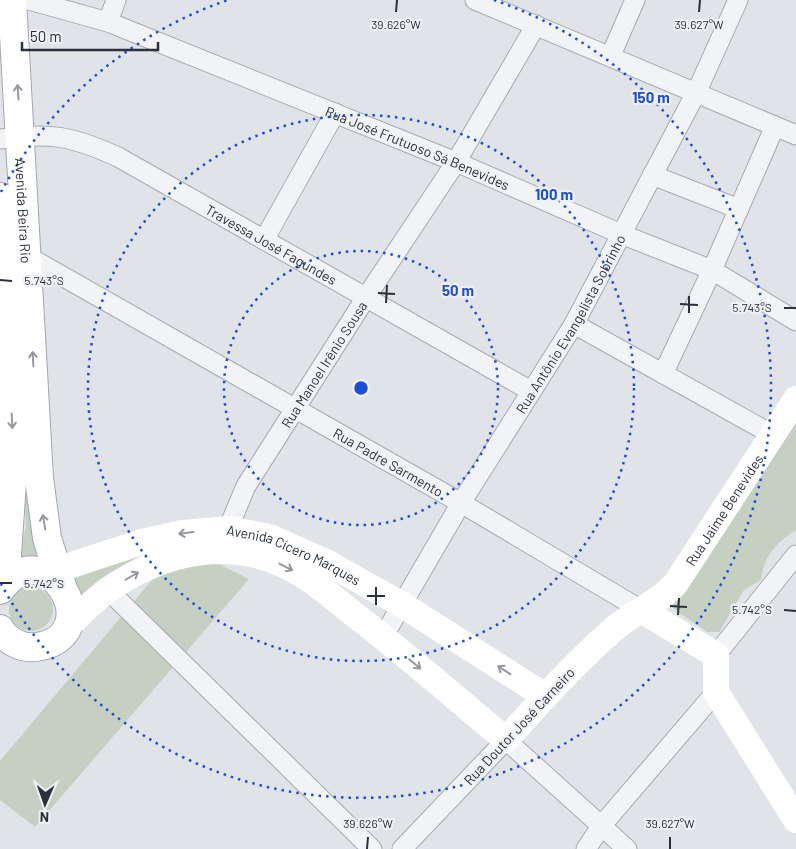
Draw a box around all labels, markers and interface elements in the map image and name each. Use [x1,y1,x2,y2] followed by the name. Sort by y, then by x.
[371,17,421,31] text: 39.626°W
[674,17,724,31] text: 39.627°W
[22,20,159,52] scale bar
[30,27,62,45] text: 50 m
[14,85,23,101] one-way arrow
[632,88,670,106] text: 150 m
[323,102,513,193] street label: Rua José Frutuoso Sá Benevides
[12,158,35,264] street label: Avenida Beira Rio
[535,185,573,203] text: 100 m
[203,200,340,288] street label: Travessa José Fagundes
[511,231,628,416] street label: Rua Antônio Evangelista Sobrinho
[24,273,64,287] text: 5.743°S
[442,281,474,299] text: 50 m
[277,298,370,431] street label: Rua Manoel Irênio Sousa
[732,300,772,314] text: 5.743°S
[28,352,37,368] one-way arrow
[352,379,370,397] centre of rings
[7,412,16,428] one-way arrow
[331,424,447,500] street label: Rua Padre Sarmento
[681,451,766,569] street label: Rua Jaime Benevides
[39,514,49,530] one-way arrow
[225,520,364,588] street label: Avenida Cícero Marques
[178,528,194,538] one-way arrow
[278,563,293,572] one-way arrow
[124,571,138,581] one-way arrow
[24,576,64,590] text: 5.742°S
[732,602,772,616] text: 5.742°S
[409,659,422,670] one-way arrow
[460,664,578,788] street label: Rua Doutor José Carneiro
[497,665,511,675] one-way arrow
[20,779,70,829] north arrow
[40,809,49,826] text: N
[343,816,393,830] text: 39.626°W
[645,816,695,830] text: 39.627°W

